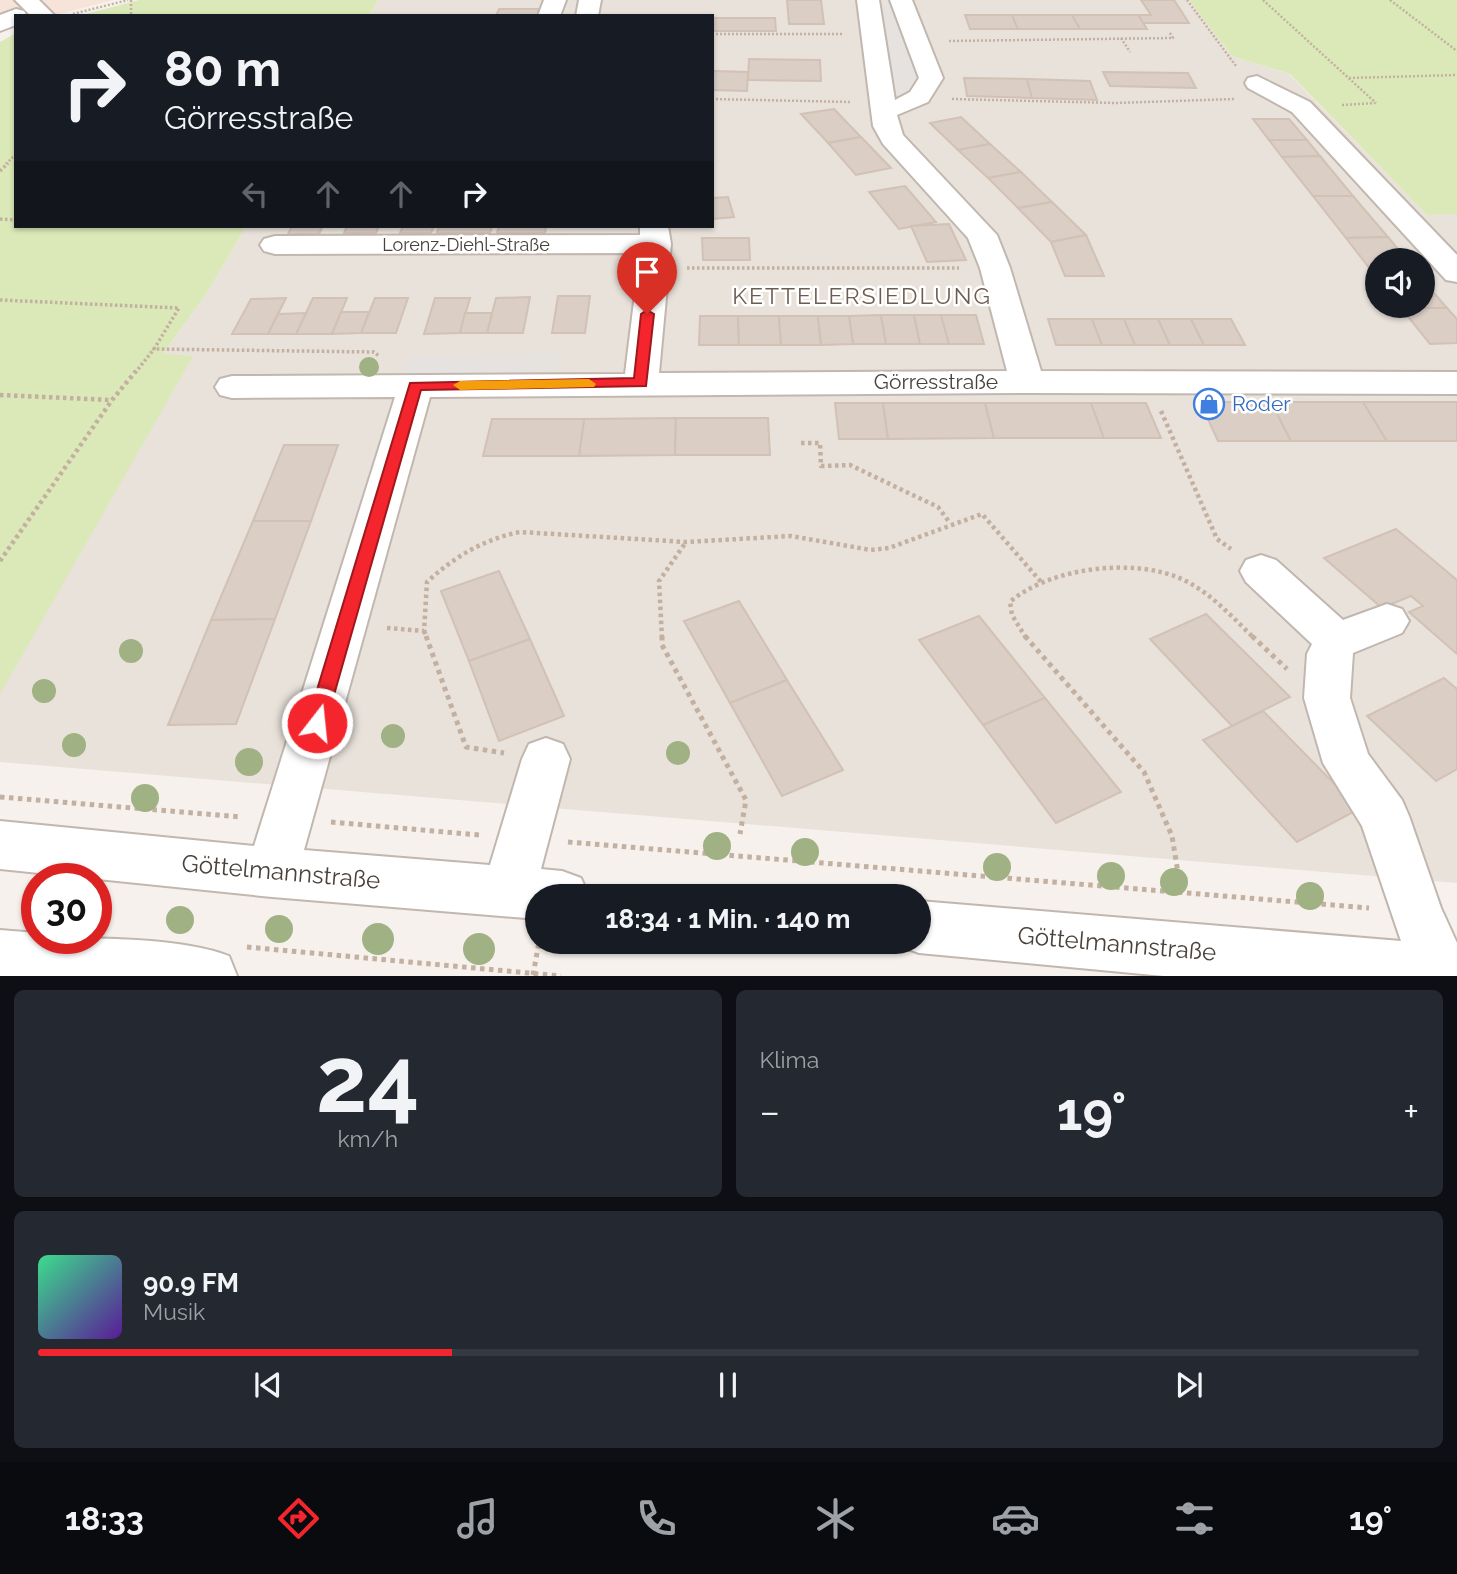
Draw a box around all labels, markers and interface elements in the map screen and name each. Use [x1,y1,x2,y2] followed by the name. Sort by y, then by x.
[164,40,281,97] text: 80 m
[49,42,140,133] icon: right
[164,99,353,136] text: Görresstraße
[236,175,274,213] icon: left
[309,175,347,213] icon: ahead
[382,175,420,213] icon: ahead
[455,175,493,213] icon: right
[382,234,550,255] street label: Lorenz-Diehl-Straße
[617,242,677,314] pin
[1365,248,1435,318] map controls
[1365,248,1435,318] button: sound
[628,253,666,291] icon: arrive
[732,282,992,309] district label: KETTELERSIEDLUNG
[874,369,998,394] street label: Görresstraße
[1192,387,1226,421] shop icon: Roder
[1232,391,1291,416] place label: Roder
[280,686,354,760] position arrow
[181,848,382,895] street label: Göttelmannstraße
[21,863,112,954] speed limit sign: 30
[606,904,850,934] text: 18:34 · 1 Min. · 140 m
[1017,920,1218,967] street label: Göttelmannstraße
[316,1026,419,1133] text: 24
[760,1046,819,1073] text: Klima
[1057,1081,1126,1142] text: 19°
[760,1089,780,1134] text: −
[1403,1089,1419,1134] text: +
[337,1125,398,1152] text: km/h
[143,1268,239,1298] text: 90.9 FM
[143,1298,205,1325] text: Musik
[249,1366,287,1404] icon: previous
[709,1366,747,1404] icon: pause
[1170,1366,1208,1404] icon: next
[274,1494,323,1543] icon: directions
[453,1494,502,1543] icon: music
[632,1494,681,1543] icon: phone
[811,1494,860,1543] icon: climate
[991,1494,1040,1543] icon: car
[1170,1494,1219,1543] icon: filters
[65,1500,144,1537] text: 18:33
[1349,1500,1392,1537] text: 19°

